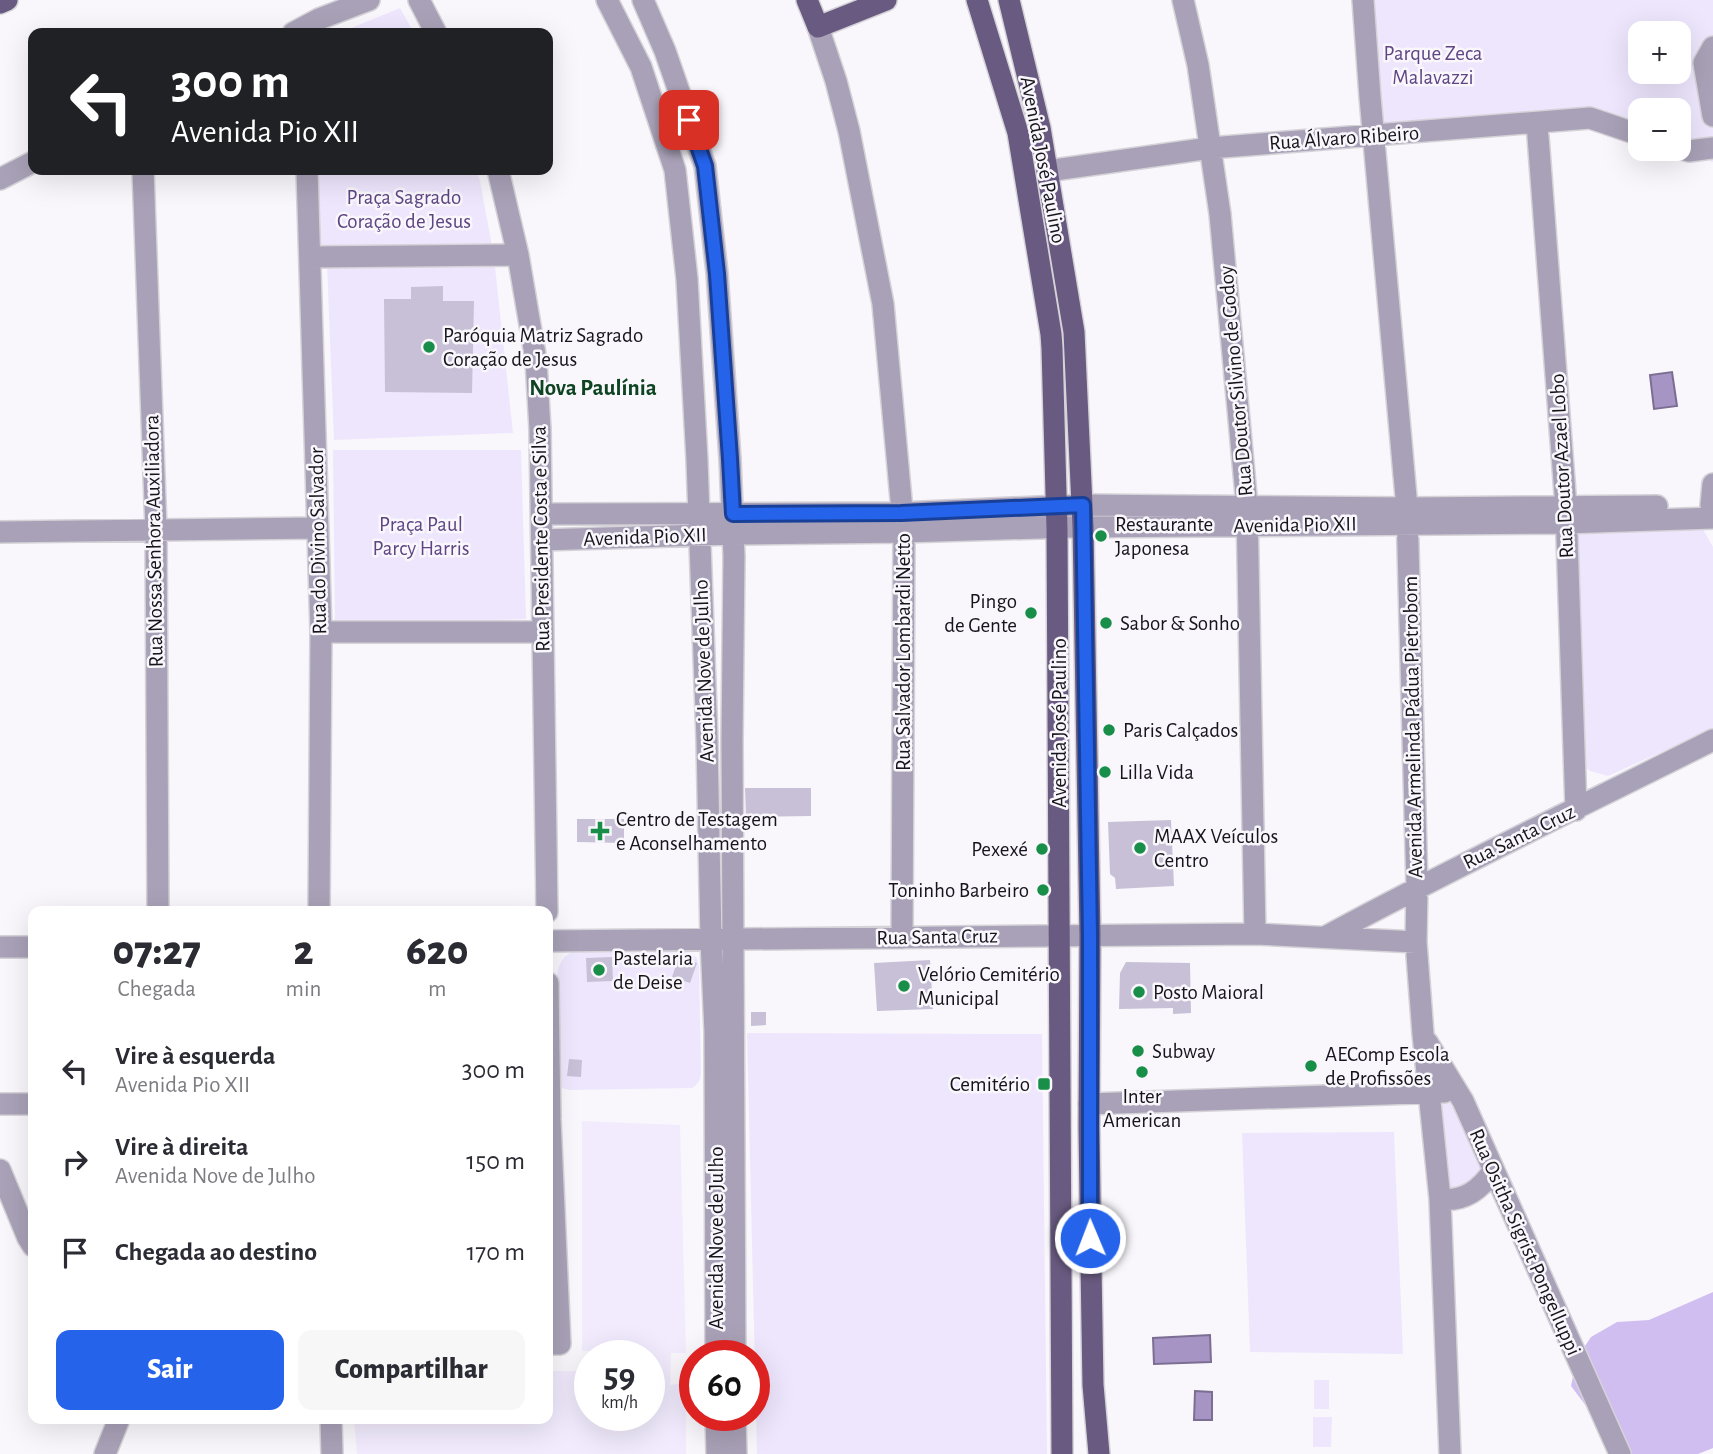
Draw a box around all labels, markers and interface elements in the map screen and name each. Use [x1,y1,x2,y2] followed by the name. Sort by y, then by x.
[1628,21,1691,161] map controls
[1628,21,1691,84] button: +
[1384,43,1483,88] park label: Parque Zeca Malavazzi
[56,56,147,147] icon: left
[171,58,290,107] text: 300 m
[1017,75,1069,245] street label: Avenida José Paulino
[659,90,719,150] pin
[1628,98,1691,161] button: −
[670,101,708,139] icon: arrive
[171,116,359,148] text: Avenida Pio XII
[1268,120,1420,154] street label: Rua Álvaro Ribeiro
[337,187,471,232] park label: Praça Sagrado Coração de Jesus
[1215,265,1257,497] street label: Rua Doutor Silvino de Godoy
[443,325,643,370] place label: Paróquia Matriz Sagrado Coração de Jesus
[421,339,437,355] marker: Paróquia Matriz Sagrado Coração de Jesus
[1547,373,1577,559] street label: Rua Doutor Azael Lobo
[529,377,657,400] district label: Nova Paulínia
[141,414,167,667] street label: Rua Nossa Senhora Auxiliadora
[529,426,553,652] street label: Rua Presidente Costa e Silva
[306,447,330,635] street label: Rua do Divino Salvador
[1233,513,1357,537] street label: Avenida Pio XII
[373,514,470,559] park label: Praça Paul Parcy Harris
[1115,514,1213,559] place label: Restaurante Japonesa
[583,524,707,550] street label: Avenida Pio XII
[1093,528,1109,544] marker: Restaurante Japonesa
[893,533,914,771] street label: Rua Salvador Lombardi Netto
[1400,576,1426,878] street label: Avenida Armelinda Pádua Pietrobom
[690,579,718,763] street label: Avenida Nove de Julho
[944,591,1017,636] place label: Pingo de Gente
[1023,605,1039,621] marker: Pingo de Gente
[1120,613,1240,634] place label: Sabor & Sonho
[1098,615,1114,631] marker: Sabor & Sonho
[1049,638,1070,808] street label: Avenida José Paulino
[1123,720,1238,741] place label: Paris Calçados
[1101,722,1117,738] marker: Paris Calçados
[1119,762,1194,783] place label: Lilla Vida
[1097,764,1113,780] marker: Lilla Vida
[1460,801,1578,873] street label: Rua Santa Cruz
[616,809,778,854] place label: Centro de Testagem e Aconselhamento
[590,821,610,841] marker: Centro de Testagem e Aconselhamento
[1154,826,1278,871] place label: MAAX Veículos Centro
[971,839,1028,860] place label: Pexexé
[1132,840,1148,856] marker: MAAX Veículos Centro
[1034,841,1050,857] marker: Pexexé
[888,880,1029,901] place label: Toninho Barbeiro
[1035,882,1051,898] marker: Toninho Barbeiro
[876,925,998,949] street label: Rua Santa Cruz
[113,930,201,972] text: 07:27
[293,930,314,972] text: 2
[406,930,468,972] text: 620
[613,948,693,993] place label: Pastelaria de Deise
[591,962,607,978] marker: Pastelaria de Deise
[918,964,1060,1009] place label: Velório Cemitério Municipal
[118,978,196,1001] text: Chegada
[286,978,321,1001] text: min
[428,978,446,1001] text: m
[896,978,912,994] marker: Velório Cemitério Municipal
[1153,982,1264,1003] place label: Posto Maioral
[1131,984,1147,1000] marker: Posto Maioral
[1152,1041,1215,1062] place label: Subway
[115,1043,276,1069] text: Vire à esquerda
[1130,1043,1146,1059] marker: Subway
[1325,1044,1450,1089] place label: AEComp Escola de Profissões
[56,1052,94,1090] icon: left
[462,1057,525,1083] text: 300 m
[1303,1058,1319,1074] marker: AEComp Escola de Profissões
[1134,1064,1150,1080] marker: Inter American
[115,1074,250,1097] text: Avenida Pio XII
[950,1074,1030,1095] place label: Cemitério
[1036,1076,1052,1092] marker: Cemitério
[1103,1086,1181,1131] place label: Inter American
[1465,1126,1585,1358] street label: Rua Ositha Sigrist Pongelluppi
[115,1134,249,1160] text: Vire à direita
[56,1143,94,1181] icon: right
[706,1146,727,1330] street label: Avenida Nove de Julho
[466,1148,525,1174] text: 150 m
[115,1165,316,1188] text: Avenida Nove de Julho
[1053,1201,1127,1275] position arrow
[56,1234,94,1272] icon: arrive
[115,1239,317,1265] text: Chegada ao destino
[466,1239,525,1265] text: 170 m
[56,1330,284,1410] button: Sair
[298,1330,525,1410] button: Compartilhar
[679,1340,770,1431] speed limit sign: 60
[603,1359,636,1394] text: 59
[601,1394,638,1412] text: km/h

